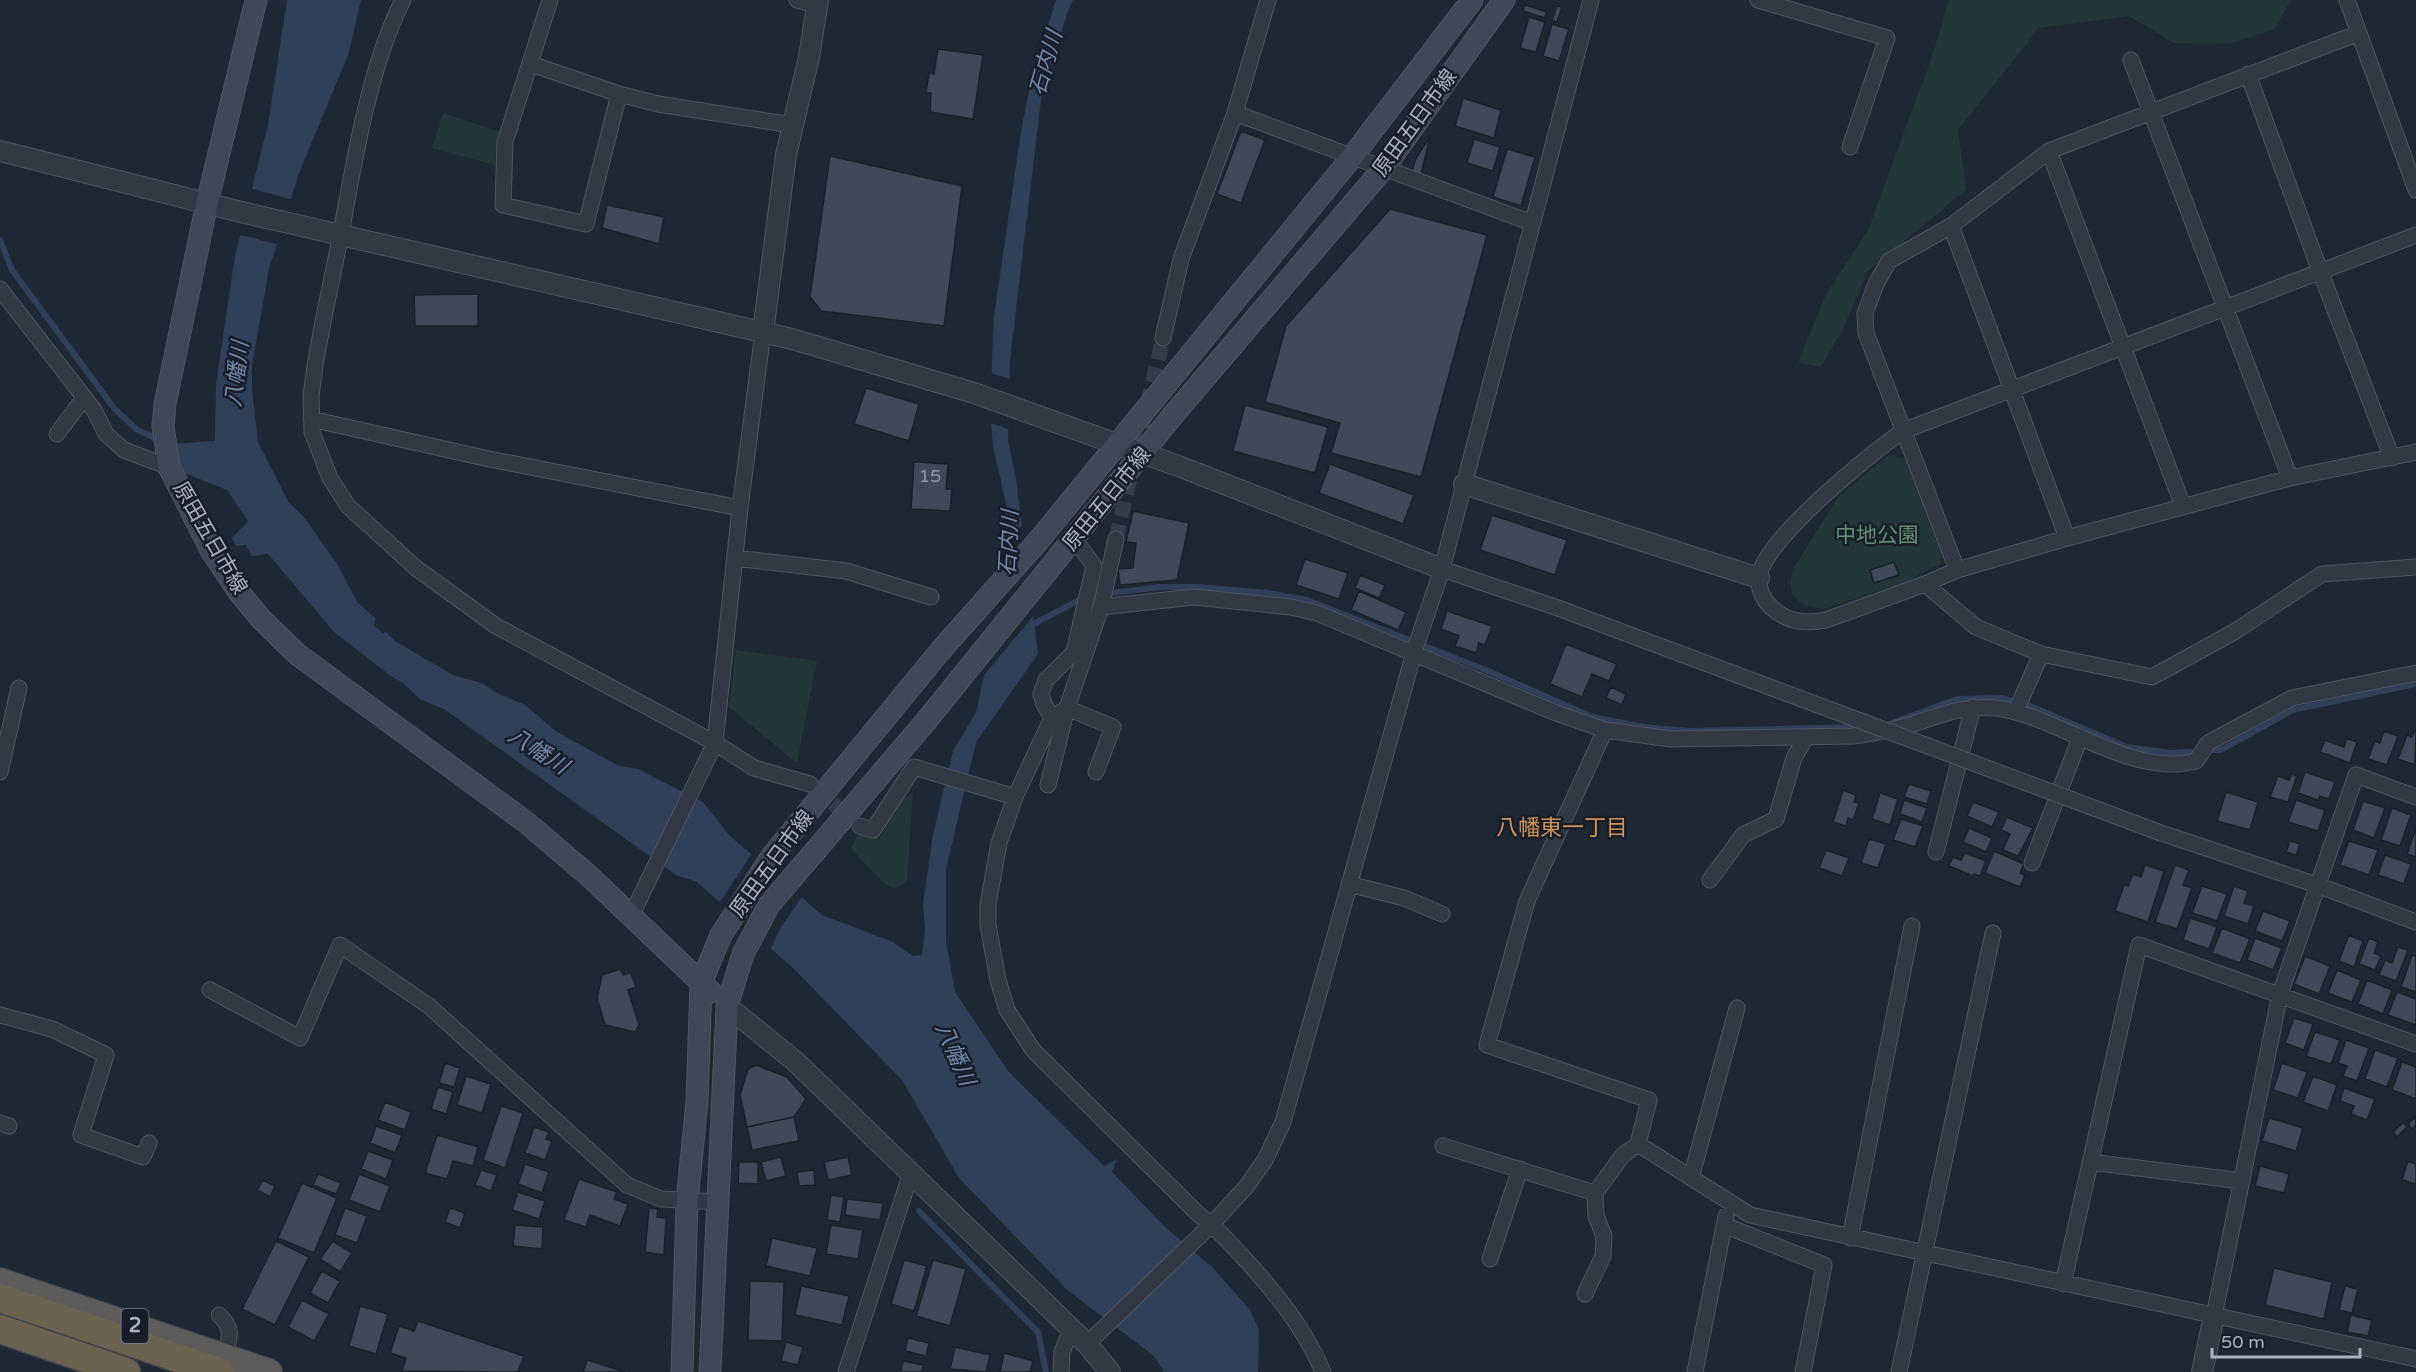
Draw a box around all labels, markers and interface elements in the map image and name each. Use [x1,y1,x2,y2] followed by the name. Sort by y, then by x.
[1024,26,1068,98] water label: 石内川
[1368,65,1462,181] street label: 原田五日市線
[220,338,254,408] water label: 八幡川
[1058,442,1156,556] street label: 原田五日市線
[919,465,941,487] house number: 15
[168,477,252,599] street label: 原田五日市線
[994,507,1024,577] water label: 石内川
[1835,523,1919,548] park label: 中地公園
[503,722,574,781] water label: 八幡川
[725,806,819,922] street label: 原田五日市線
[1496,815,1628,841] district label: 八幡東一丁目
[930,1019,981,1091] water label: 八幡川
[122,1309,148,1343] road number: 2
[2212,1321,2360,1359] scale bar
[2221,1331,2265,1353] text: 50 m

